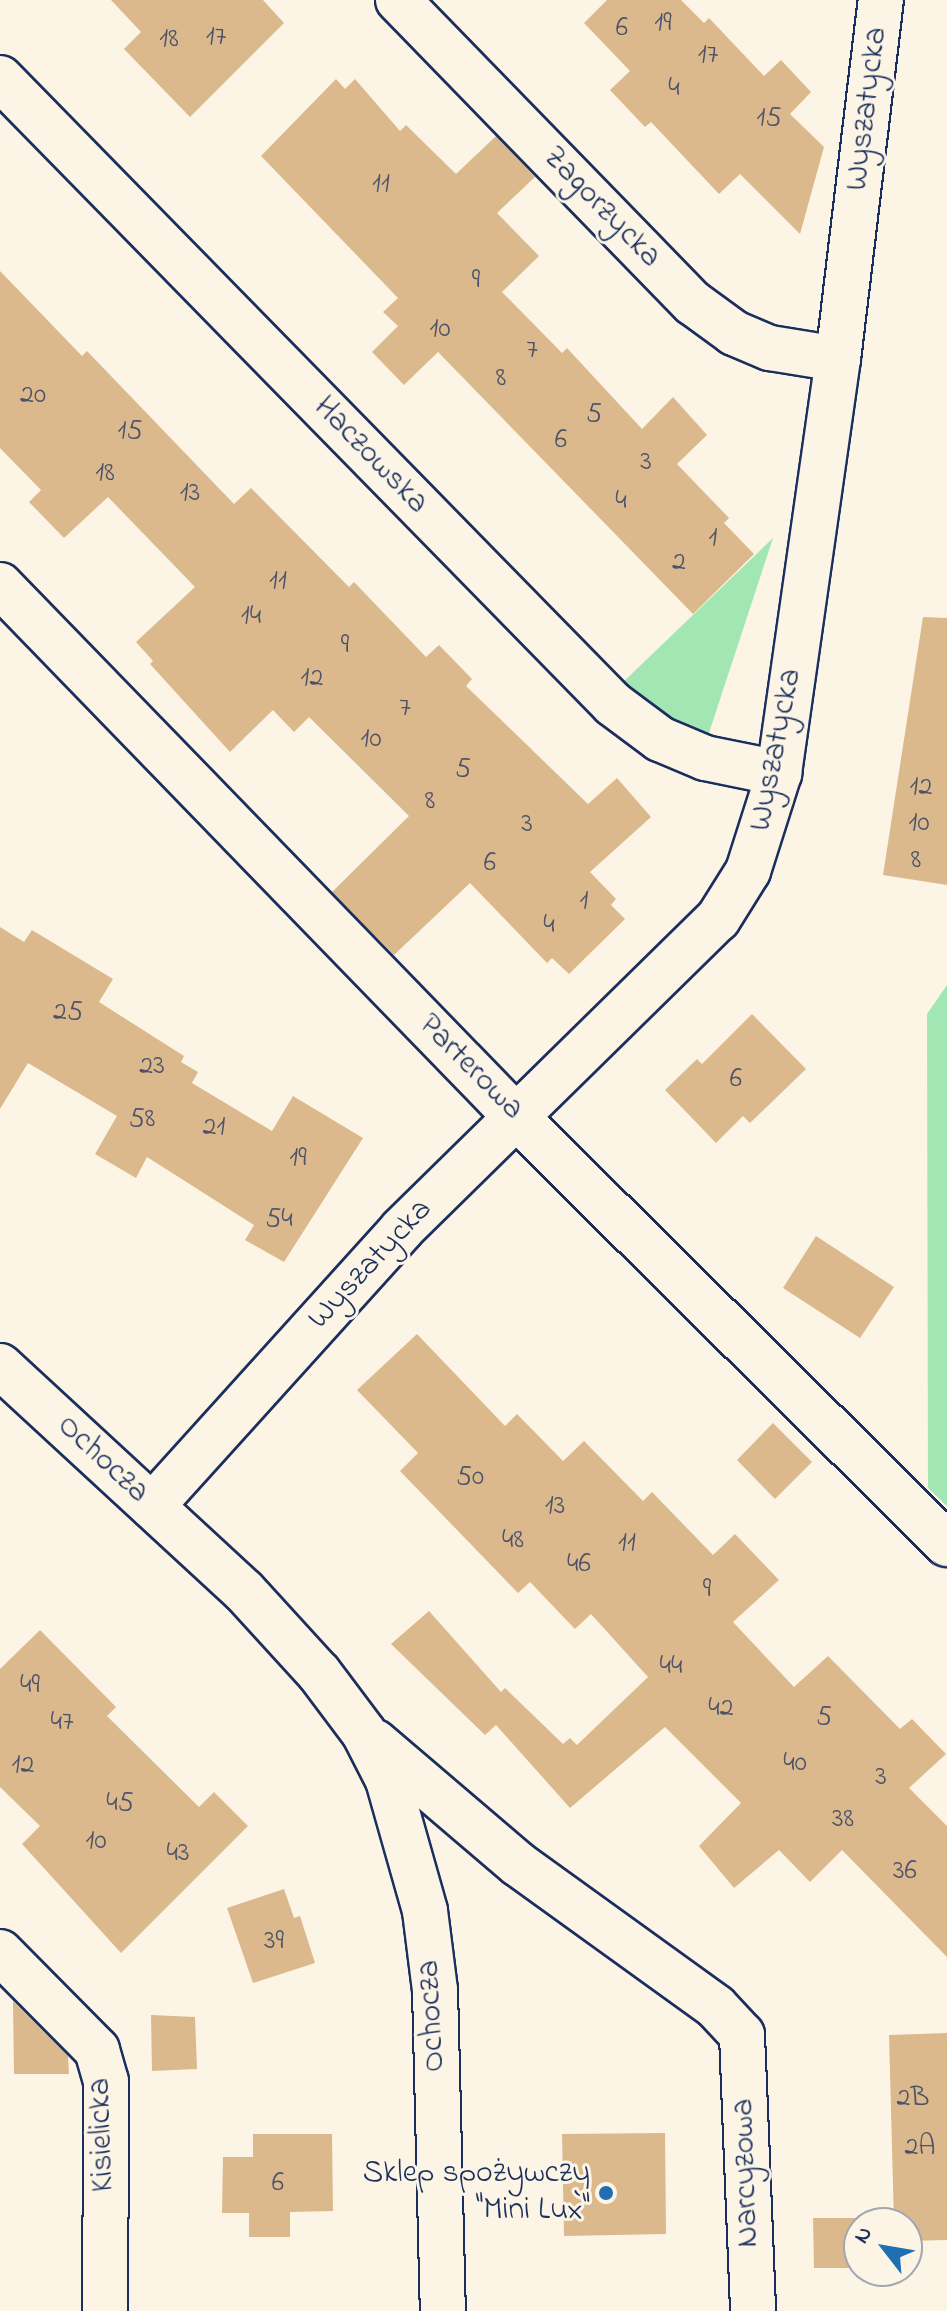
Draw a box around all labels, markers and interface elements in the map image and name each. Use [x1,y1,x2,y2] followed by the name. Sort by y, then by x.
[654,7,672,41] house number: 19
[616,12,628,46] house number: 6
[206,21,226,55] house number: 17
[159,23,179,57] house number: 18
[839,25,897,193] street label: Wyszatycka
[698,39,718,73] house number: 17
[668,72,680,106] house number: 4
[757,102,781,136] house number: 15
[534,139,668,277] street label: Zagorzycka
[372,168,390,202] house number: 11
[472,264,480,298] house number: 9
[430,313,450,347] house number: 10
[526,334,538,368] house number: 7
[496,362,506,396] house number: 8
[20,379,46,413] house number: 20
[305,389,435,523] street label: Haczowska
[586,398,602,432] house number: 5
[118,415,142,449] house number: 15
[555,424,567,458] house number: 6
[640,446,652,480] house number: 3
[95,457,115,491] house number: 18
[180,477,200,511] house number: 13
[615,485,627,519] house number: 4
[709,522,717,556] house number: 1
[672,546,686,580] house number: 2
[269,565,287,599] house number: 11
[241,600,261,634] house number: 14
[341,629,349,663] house number: 9
[301,662,323,696] house number: 12
[742,666,812,834] street label: Wyszatycka
[399,692,411,726] house number: 7
[361,723,381,757] house number: 10
[455,753,471,787] house number: 5
[910,771,932,805] house number: 12
[425,785,435,819] house number: 8
[909,807,929,841] house number: 10
[521,808,533,842] house number: 3
[911,844,921,878] house number: 8
[484,847,496,881] house number: 6
[580,885,588,919] house number: 1
[543,909,555,943] house number: 4
[53,996,83,1030] house number: 25
[409,1007,531,1129] street label: Parterowa
[139,1050,165,1084] house number: 23
[730,1063,742,1097] house number: 6
[129,1103,155,1137] house number: 58
[203,1111,225,1145] house number: 21
[289,1142,307,1176] house number: 19
[301,1192,441,1338] street label: Wyszatycka
[265,1203,293,1237] house number: 54
[48,1408,156,1512] street label: Ochocza
[456,1461,484,1495] house number: 50
[545,1490,565,1524] house number: 13
[502,1524,524,1558] house number: 48
[618,1527,636,1561] house number: 11
[567,1548,591,1582] house number: 46
[703,1573,711,1607] house number: 9
[659,1650,683,1684] house number: 44
[20,1669,40,1703] house number: 49
[708,1692,734,1726] house number: 42
[816,1701,832,1735] house number: 5
[50,1706,74,1740] house number: 47
[783,1747,807,1781] house number: 40
[12,1749,34,1783] house number: 12
[875,1761,887,1795] house number: 3
[106,1787,134,1821] house number: 45
[832,1803,854,1837] house number: 38
[86,1825,106,1859] house number: 10
[166,1837,190,1871] house number: 43
[893,1855,917,1889] house number: 36
[264,1925,284,1959] house number: 39
[411,1959,455,2073] street label: Ochocza
[82,2077,124,2193] street label: Kisielicka
[897,2082,929,2116] house number: 2B
[725,2098,769,2248] street label: Narcyzowa
[904,2131,936,2165] house number: 2A
[363,2156,590,2231] place label: Sklep spożywczy "Mini Lux"
[272,2167,284,2201] house number: 6
[597,2184,615,2202] marker: Sklep spożywczy "Mini Lux"
[843,2207,923,2287] north arrow
[847,2221,882,2250] text: N

